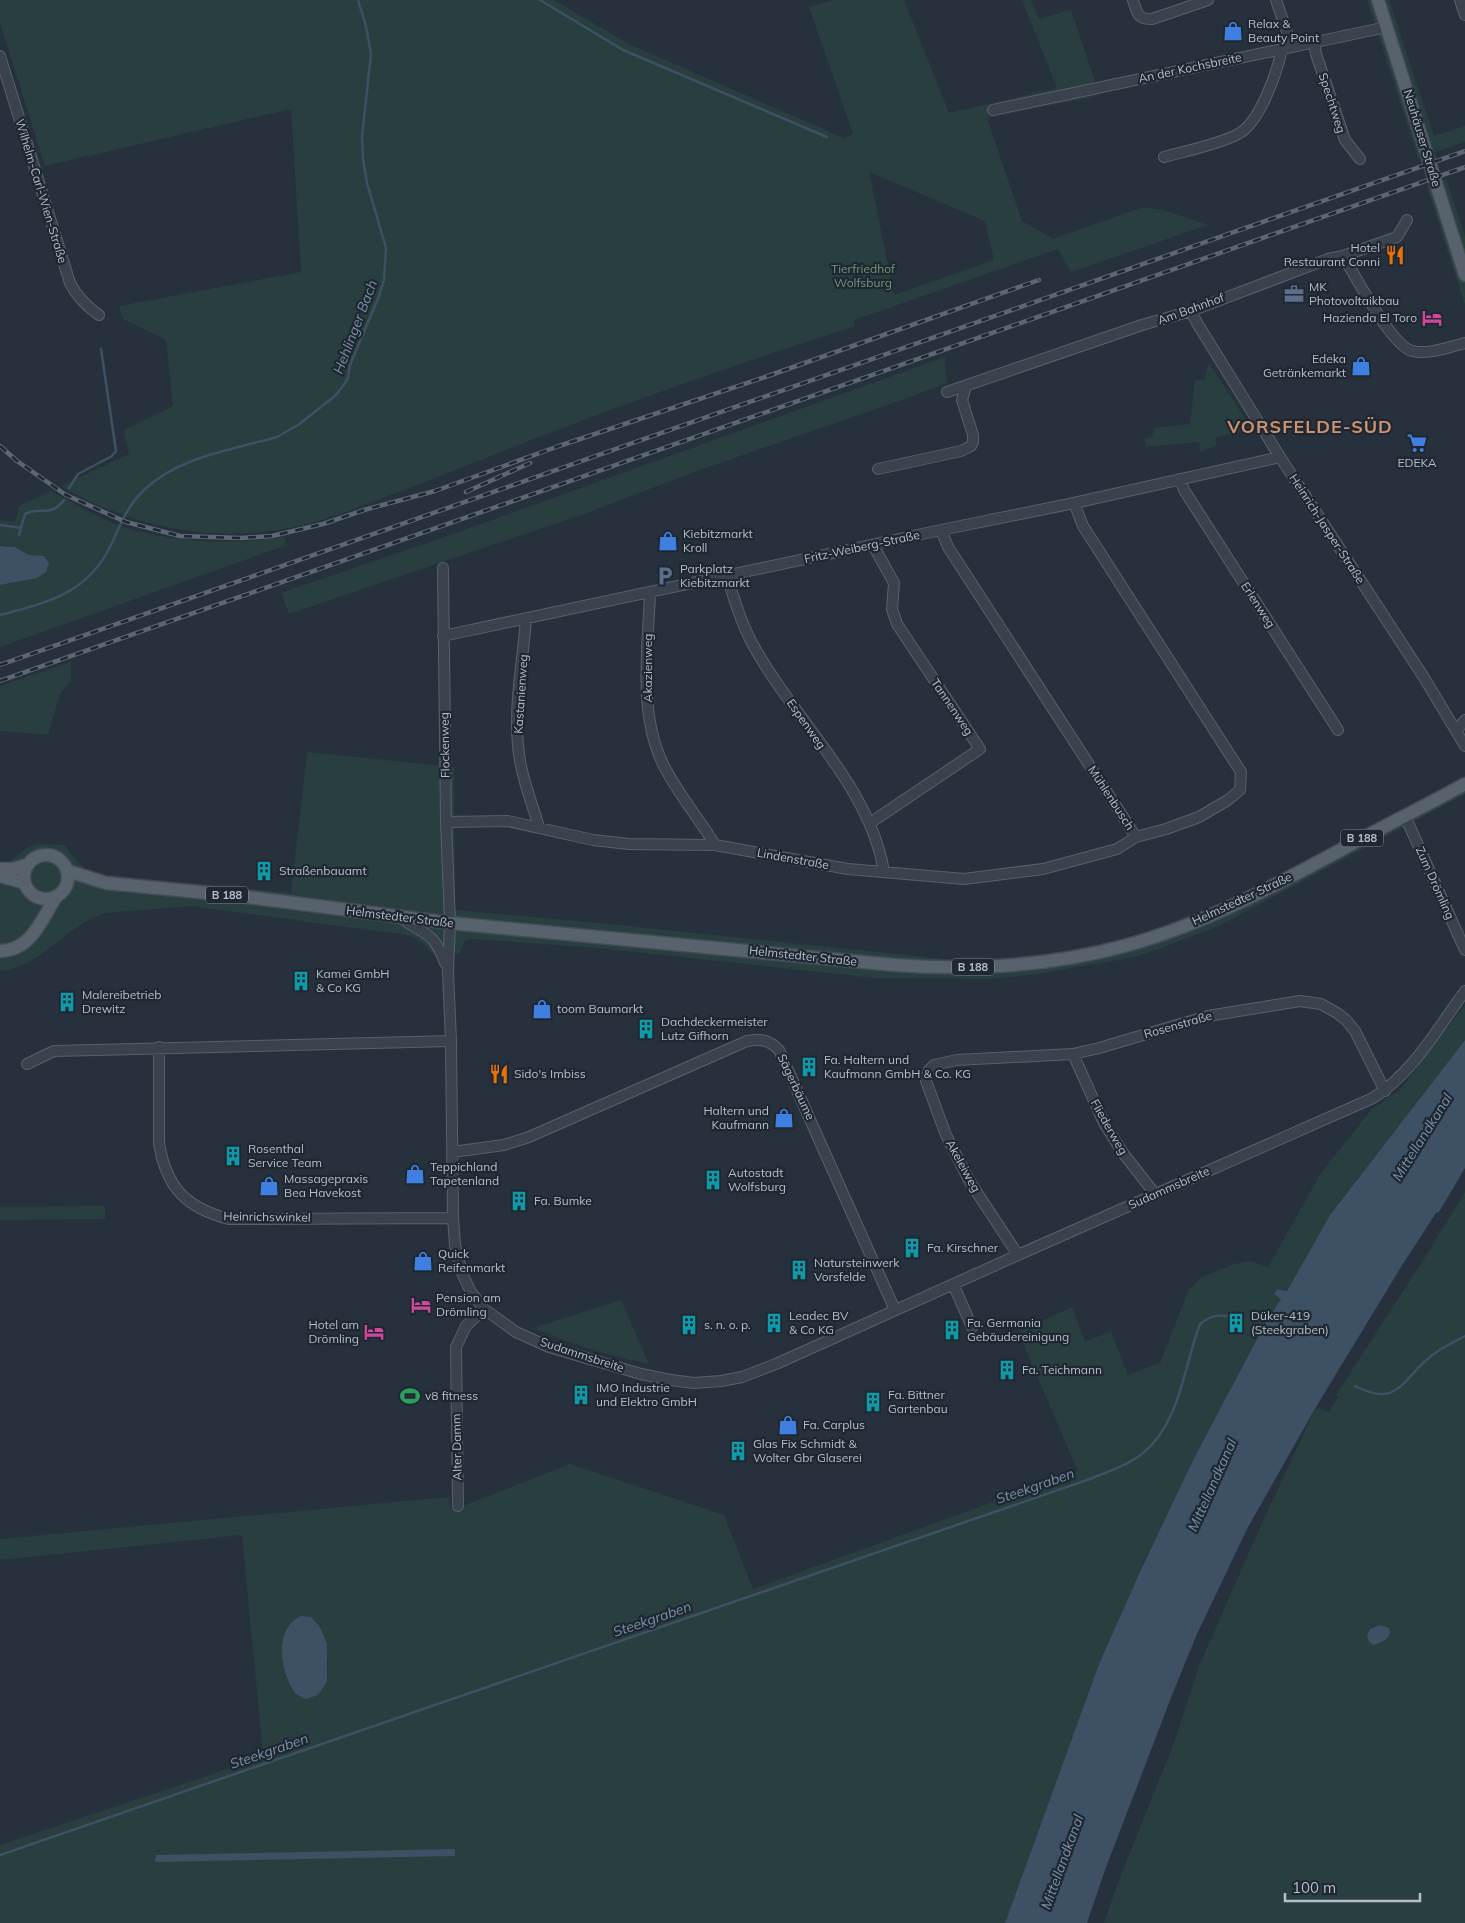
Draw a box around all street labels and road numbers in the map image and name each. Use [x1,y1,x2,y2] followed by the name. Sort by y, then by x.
[1137,49,1243,86] street label: An der Kochsbreite
[1316,71,1349,135] street label: Spechtweg
[1401,87,1444,188] street label: Neuhäuser Straße
[12,117,71,265] street label: Wilhelm-Carl-Wien-Straße
[1155,289,1227,328] street label: Am Bahnhof
[1286,471,1368,586] street label: Heinrich-Jasper-Straße
[803,527,921,566] street label: Fritz-Weiberg-Straße
[1238,579,1279,631] street label: Erlenweg
[640,634,655,702] street label: Akazienweg
[510,654,531,734] street label: Kastanienweg
[928,675,977,738] street label: Tannenweg
[784,696,829,752] street label: Espenweg
[436,712,453,778] street label: Flockenweg
[1085,763,1138,833] street label: Mühlenbusch
[1341,830,1383,846] road number: B 188
[1413,844,1458,922] street label: Zum Drömling
[756,845,830,872] street label: Lindenstraße
[1190,869,1294,928] street label: Helmstedter Straße
[206,886,248,904] road number: B 188
[345,902,455,931] street label: Helmstedter Straße
[748,942,858,969] street label: Helmstedter Straße
[952,959,994,976] road number: B 188
[1142,1008,1214,1041] street label: Rosenstraße
[775,1051,818,1122] street label: Sägerbäume
[1088,1096,1131,1157] street label: Fliederweg
[943,1137,984,1195] street label: Akeleiweg
[1126,1163,1212,1212] street label: Sudammsbreite
[223,1208,311,1225] street label: Heinrichswinkel
[538,1334,626,1375] street label: Sudammsbreite
[448,1413,465,1481] street label: Alter Damm

